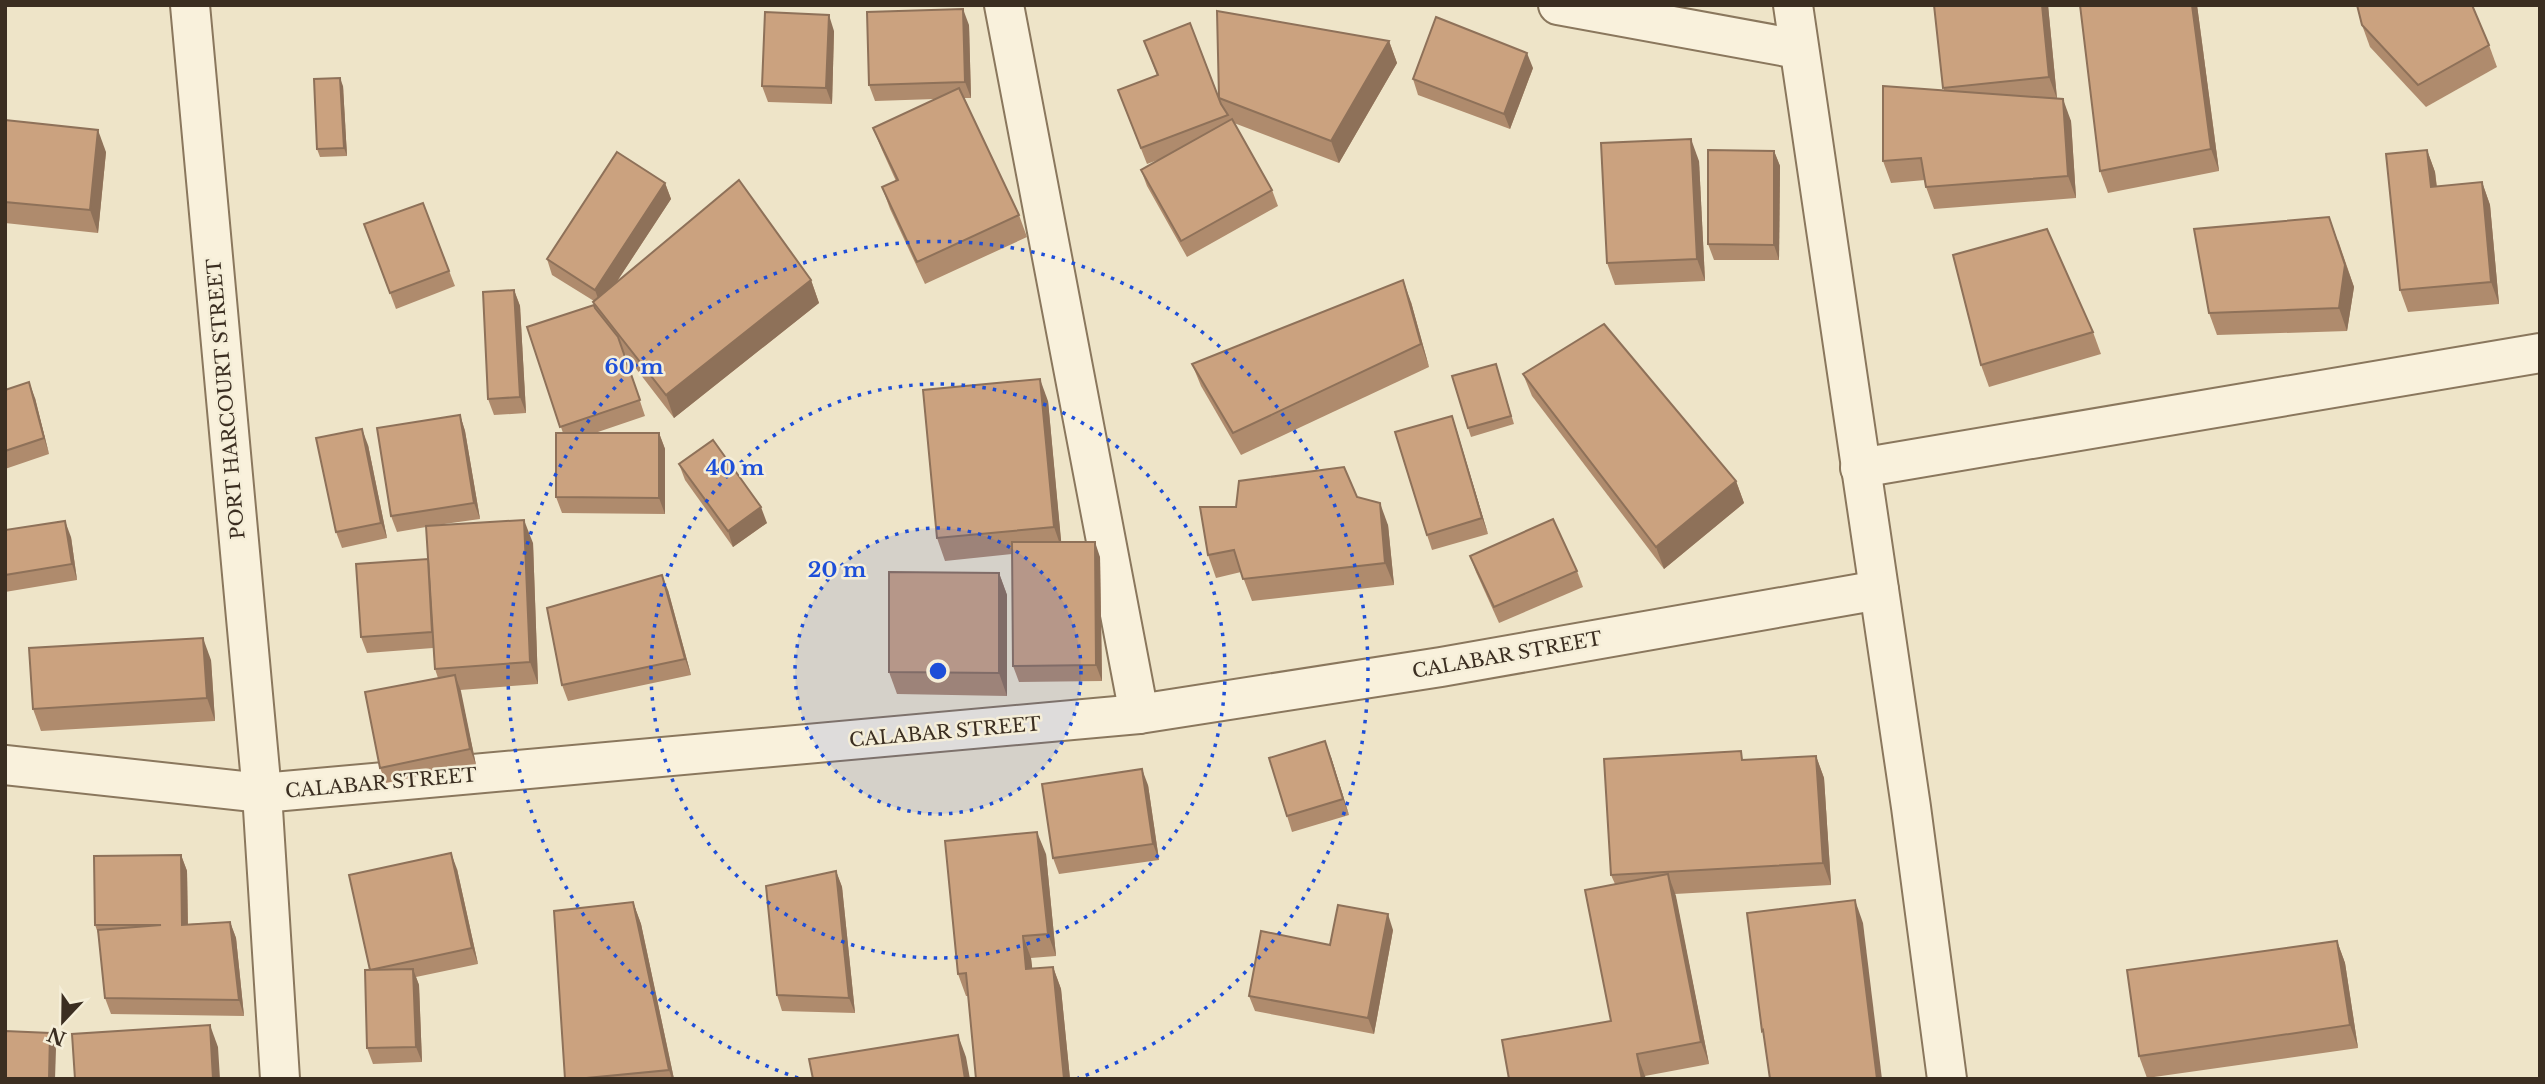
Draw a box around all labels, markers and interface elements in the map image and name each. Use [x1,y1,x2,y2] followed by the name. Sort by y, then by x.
[202,258,250,540] street label: PORT HARCOURT STREET
[605,354,663,380] text: 60 m
[706,455,764,481] text: 40 m
[808,557,866,583] text: 20 m
[1410,627,1604,683] street label: CALABAR STREET
[926,659,950,683] centre of rings
[848,712,1042,752] street label: CALABAR STREET
[284,763,478,803] street label: CALABAR STREET
[28,986,98,1056] north arrow
[44,1022,69,1050] text: N

